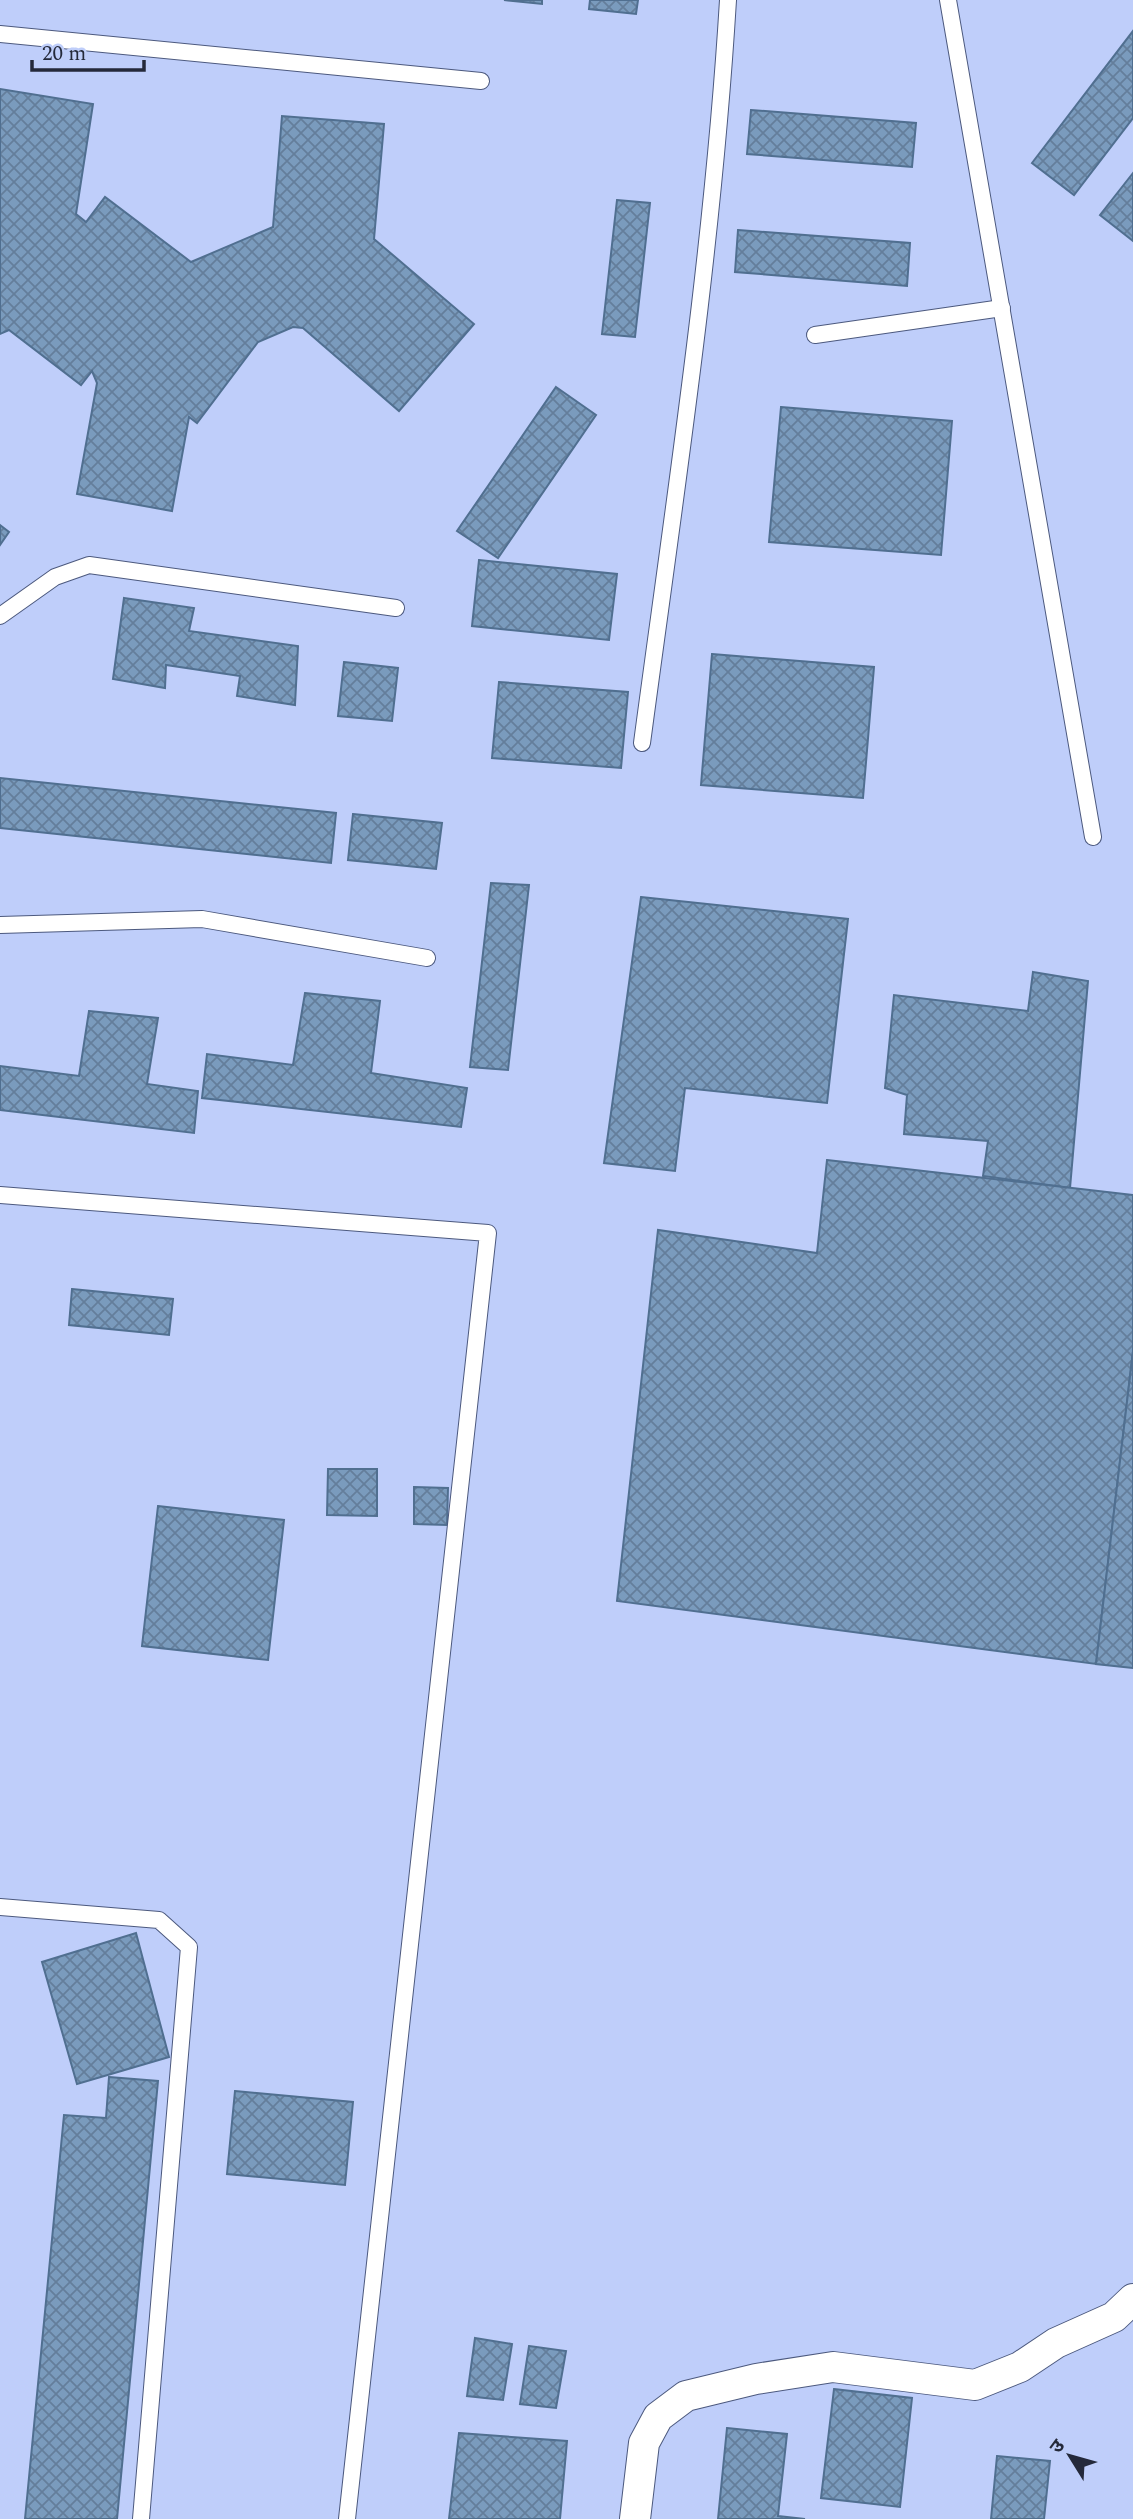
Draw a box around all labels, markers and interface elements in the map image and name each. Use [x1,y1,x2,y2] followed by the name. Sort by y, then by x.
[32,28,144,72] scale bar
[42,38,86,70] text: 20 m
[1035,2421,1105,2491] north arrow
[1043,2433,1073,2460] text: उ

